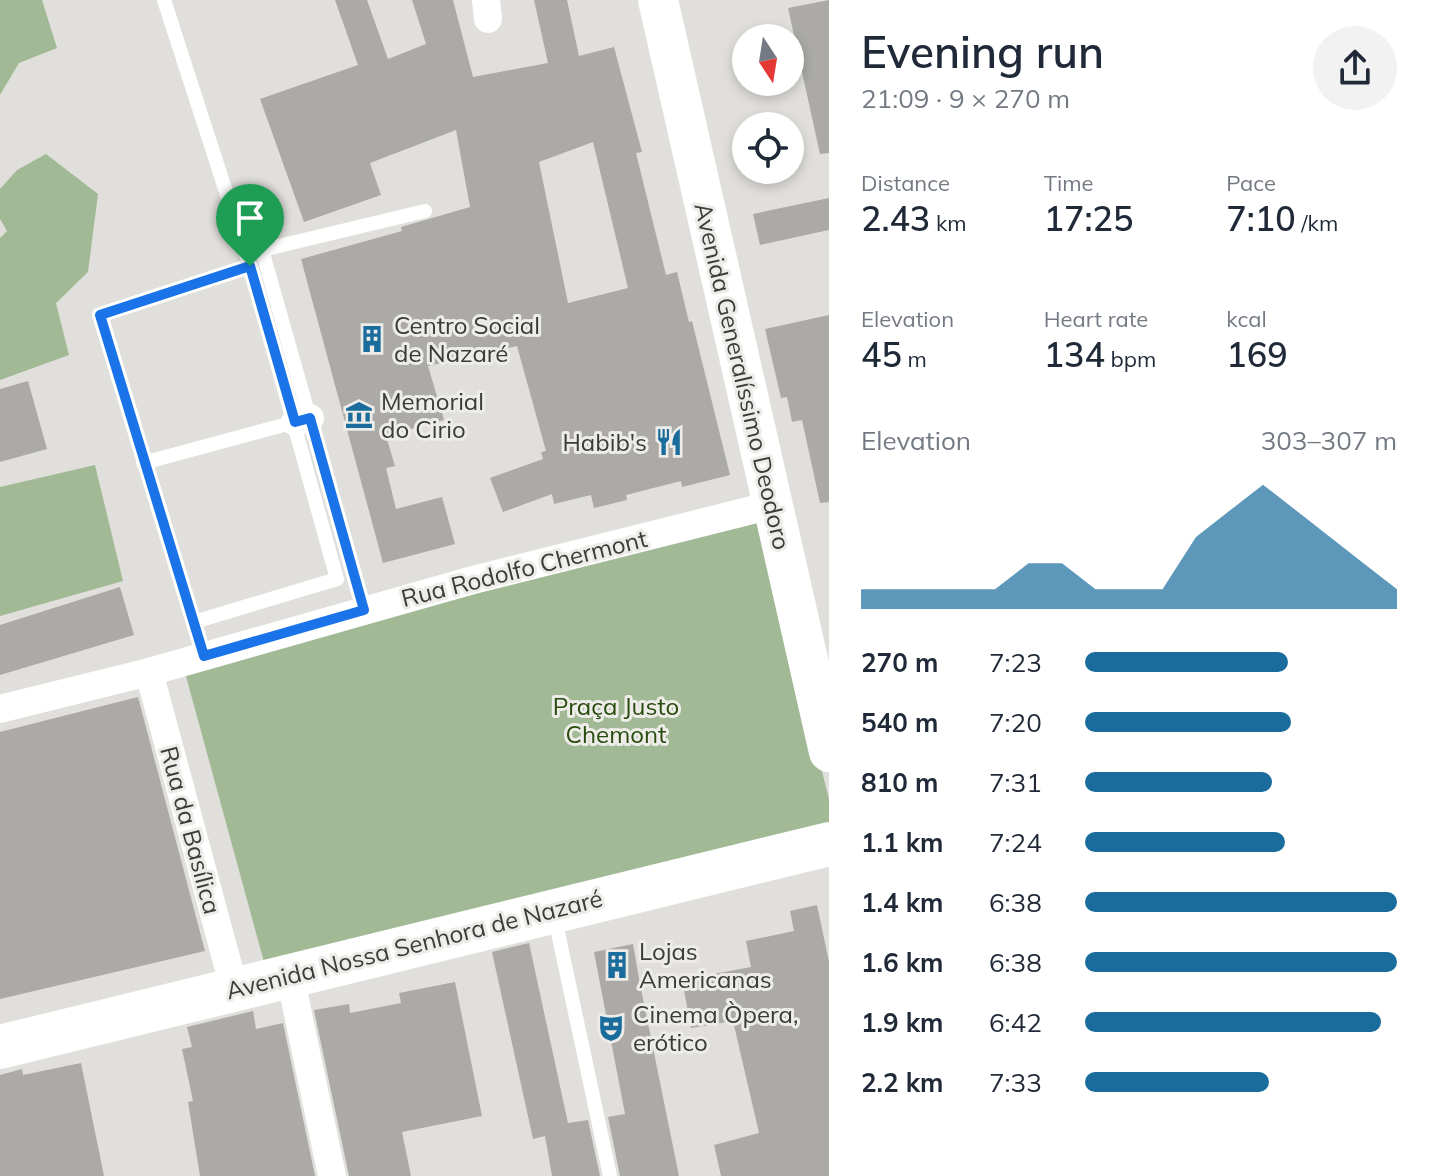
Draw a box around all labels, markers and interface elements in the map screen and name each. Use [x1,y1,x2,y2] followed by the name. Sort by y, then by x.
[732,24,804,96] north arrow
[732,24,804,184] map controls
[861,24,1104,79] text: Evening run
[1313,26,1397,110] button: share
[861,82,1070,115] text: 21:09 · 9 × 270 m
[732,112,804,184] button: locate
[861,169,950,197] text: Distance
[1044,169,1093,197] text: Time
[1226,169,1276,197] text: Pace
[216,184,284,266] pin
[228,196,272,240] icon: arrive
[861,197,930,240] text: 2.43
[1044,197,1133,240] text: 17:25
[1226,197,1296,240] text: 7:10
[688,200,798,552] street label: Avenida Generalíssimo Deodoro
[930,209,967,237] text: km
[1296,209,1338,237] text: /km
[861,305,954,333] text: Elevation
[1044,305,1148,333] text: Heart rate
[1226,305,1267,333] text: kcal
[394,310,540,368] place label: Centro Social de Nazaré
[357,324,387,354] building icon: Centro Social de Nazaré
[861,333,902,376] text: 45
[1044,333,1105,376] text: 134
[1226,333,1288,376] text: 169
[902,345,927,373] text: m
[1105,345,1156,373] text: bpm
[381,386,484,444] place label: Memorial do Cirio
[344,400,374,430] museum icon: Memorial do Cirio
[861,424,971,457] text: Elevation
[1261,424,1397,457] text: 303–307 m
[562,427,647,457] place label: Habib's
[654,427,684,457] restaurant icon: Habib's
[398,523,650,613] street label: Rua Rodolfo Chermont
[861,646,938,679] text: 270 m
[989,646,1042,679] text: 7:23
[553,691,679,749] park label: Praça Justo Chemont
[861,706,938,739] text: 540 m
[989,706,1042,739] text: 7:20
[154,743,228,917] street label: Rua da Basílica
[861,766,938,799] text: 810 m
[989,766,1042,799] text: 7:31
[861,826,944,859] text: 1.1 km
[989,826,1042,859] text: 7:24
[223,883,605,1005] street label: Avenida Nossa Senhora de Nazaré
[861,886,944,919] text: 1.4 km
[989,886,1042,919] text: 6:38
[639,936,772,994] place label: Lojas Americanas
[861,946,944,979] text: 1.6 km
[989,946,1042,979] text: 6:38
[602,950,632,980] building icon: Lojas Americanas
[633,999,798,1057] place label: Cinema Òpera, erótico
[861,1006,944,1039] text: 1.9 km
[989,1006,1042,1039] text: 6:42
[596,1013,626,1043] theatre icon: Cinema Òpera, erótico
[861,1066,944,1099] text: 2.2 km
[989,1066,1042,1099] text: 7:33

